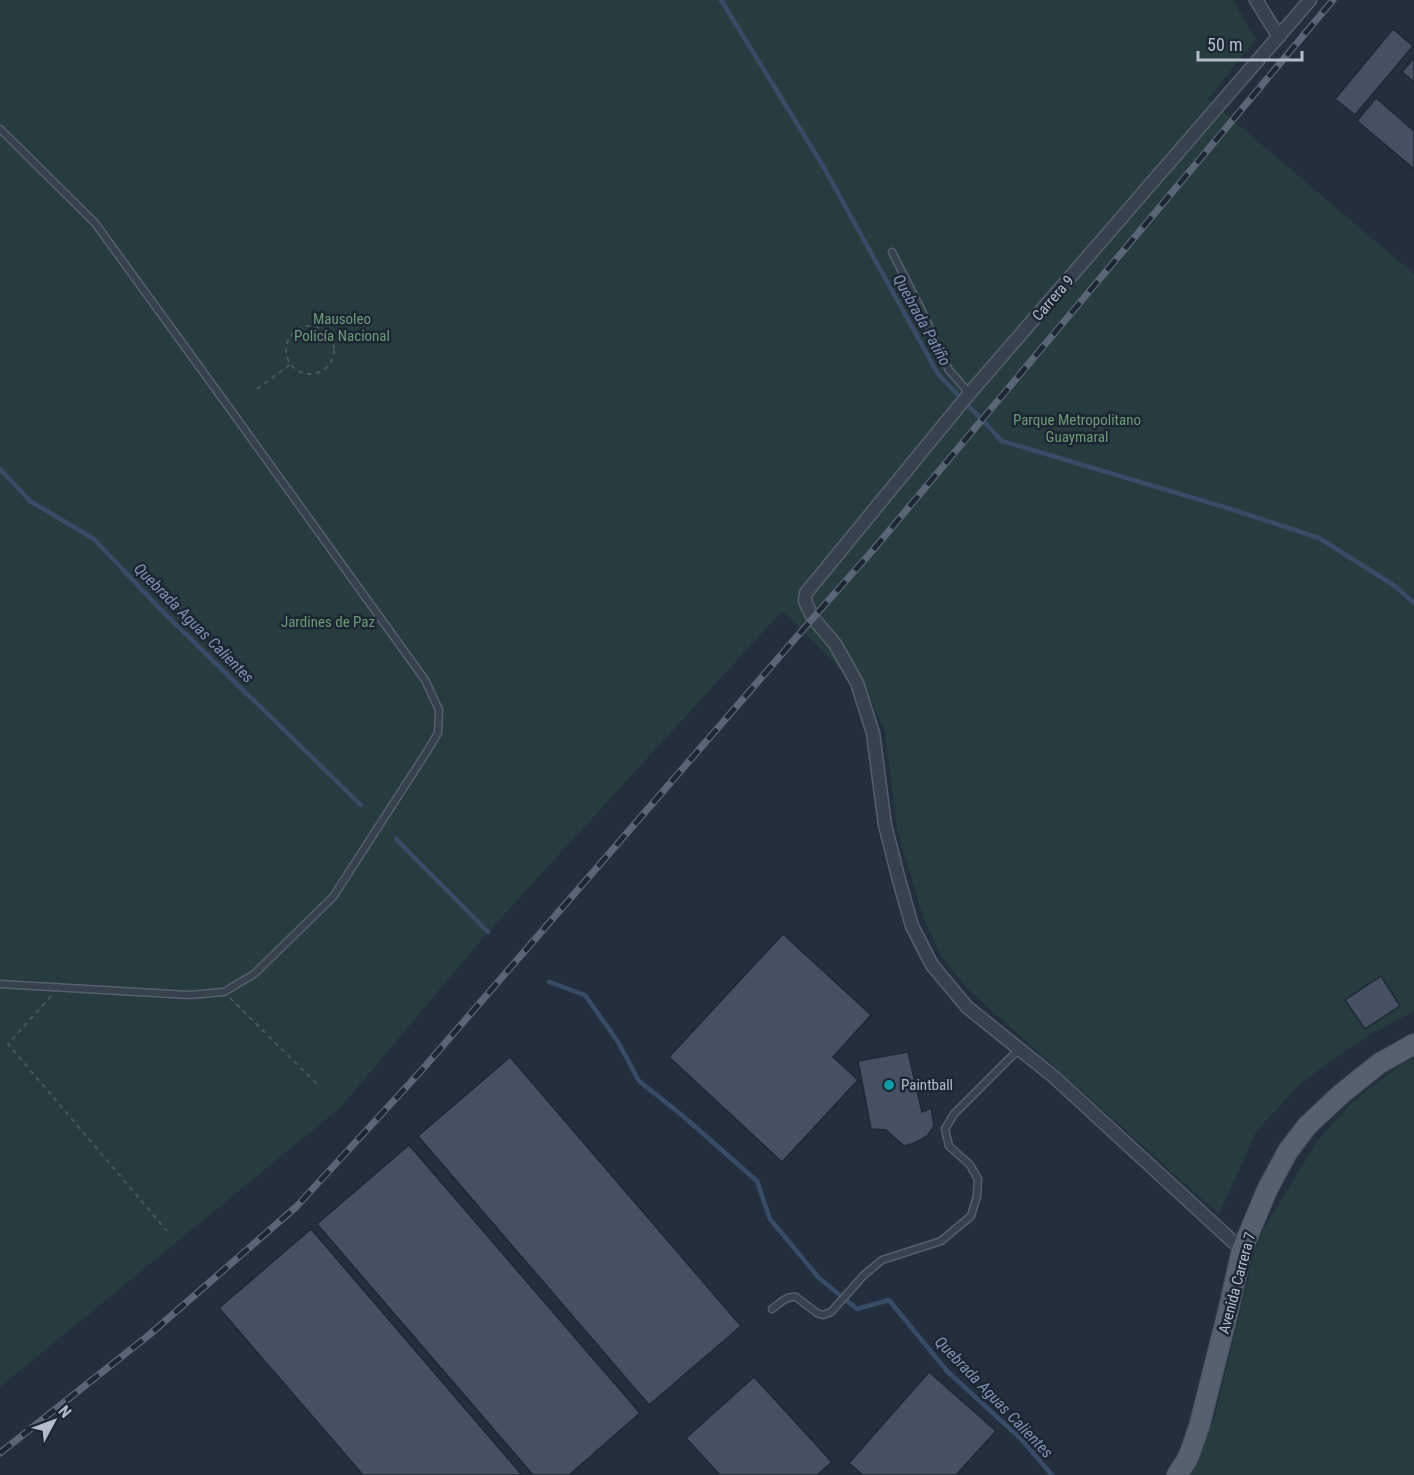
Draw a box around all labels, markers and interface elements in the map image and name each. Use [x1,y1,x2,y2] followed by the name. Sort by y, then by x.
[1198,24,1302,62] scale bar
[1207,34,1242,55] text: 50 m
[889,271,955,369] water label: Quebrada Patiño
[1028,272,1078,324] street label: Carrera 9
[294,310,390,345] park label: Mausoleo Policía Nacional
[1013,411,1141,446] park label: Parque Metropolitano Guaymaral
[130,559,258,687] water label: Quebrada Aguas Calientes
[281,613,375,631] park label: Jardines de Paz
[901,1076,953,1094] place label: Paintball
[882,1078,896,1092] marker: Paintball
[1215,1230,1259,1336] street label: Avenida Carrera 7
[931,1332,1057,1462] water label: Quebrada Aguas Calientes
[24,1391,84,1451] north arrow
[55,1402,75,1421] text: N

